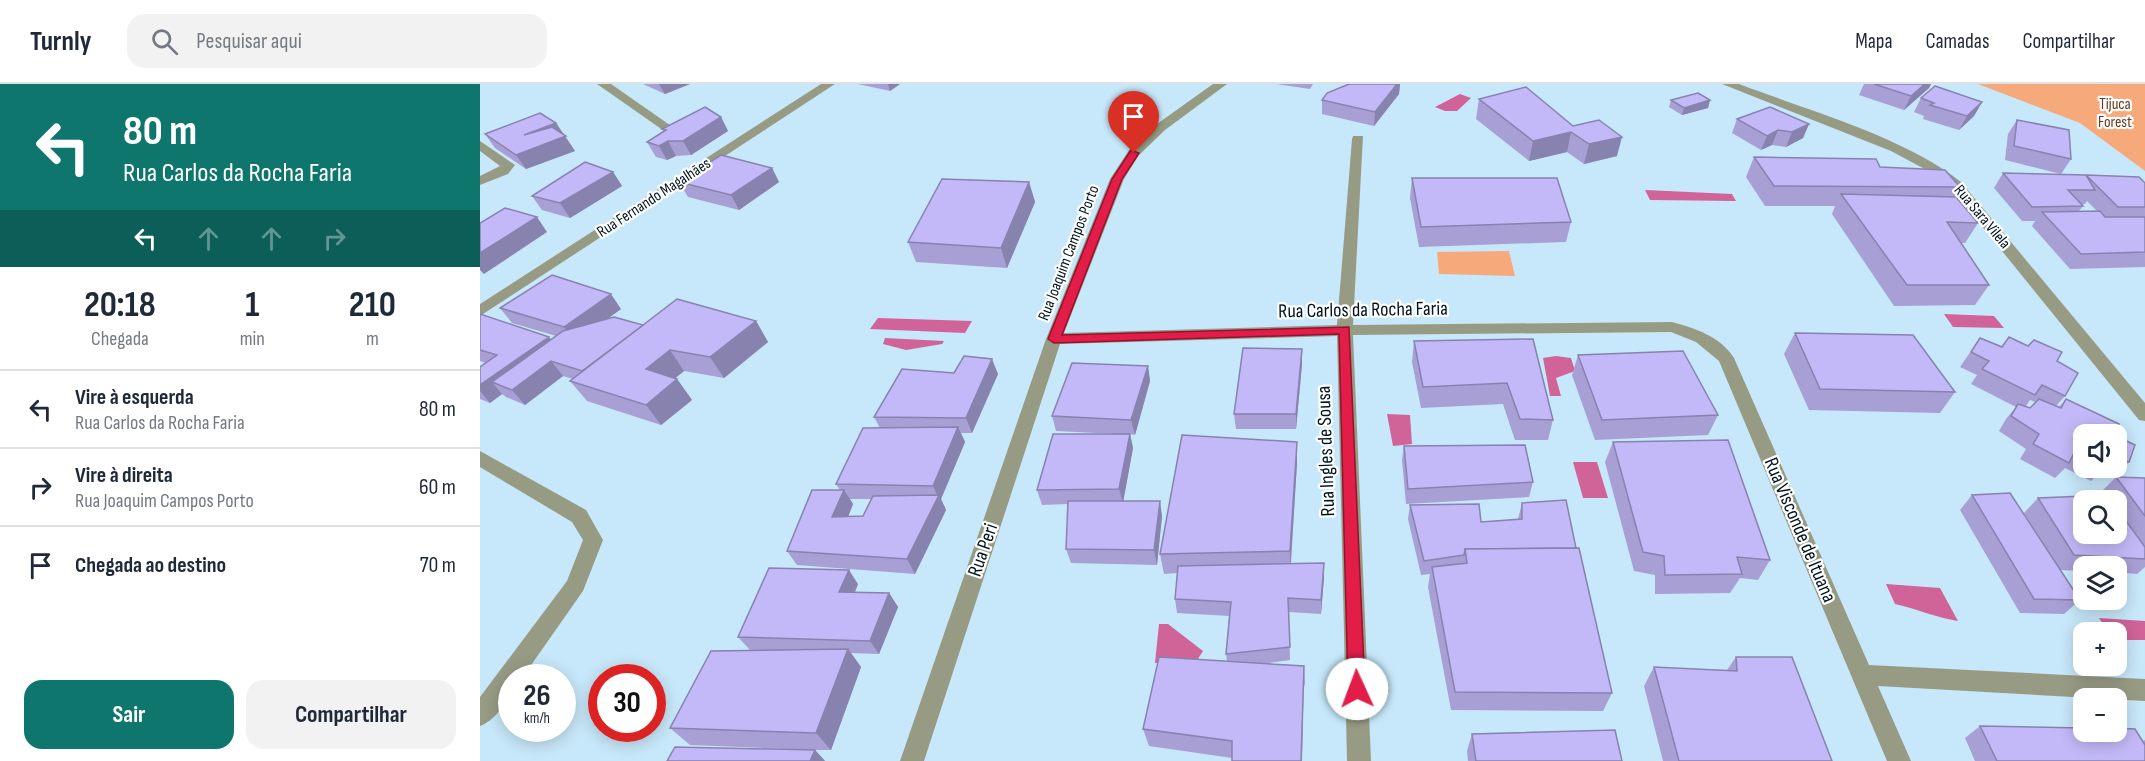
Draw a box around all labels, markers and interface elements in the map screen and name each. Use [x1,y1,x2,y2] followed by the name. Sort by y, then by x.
[127,14,547,68] search box
[30,25,91,58] text: Turnly
[148,25,181,58] icon: search
[196,28,302,55] text: Pesquisar aqui
[1855,29,1893,54] text: Mapa
[1926,29,1989,54] text: Camadas
[2022,29,2115,54] text: Compartilhar
[1108,91,1159,153] pin
[2098,95,2132,132] park label: Tijuca Forest
[1117,100,1150,133] icon: arrive
[123,106,197,157] text: 80 m
[24,108,102,186] icon: left
[594,154,715,242] street label: Rua Fernando Magalhães
[123,157,352,189] text: Rua Carlos da Rocha Faria
[1950,181,2014,253] street label: Rua Sara Vilela
[1035,183,1103,323] street label: Rua Joaquim Campos Porto
[129,222,162,255] icon: left
[192,222,225,255] icon: ahead
[255,222,288,255] icon: ahead
[318,222,351,255] icon: right
[84,284,156,327] text: 20:18
[245,284,259,327] text: 1
[349,284,396,327] text: 210
[1278,297,1448,323] street label: Rua Carlos da Rocha Faria
[91,327,149,351] text: Chegada
[240,327,265,351] text: min
[366,327,379,351] text: m
[75,384,194,411] text: Vire à esquerda
[1312,385,1340,517] street label: Rua Ingles de Sousa
[24,393,57,426] icon: left
[419,396,456,423] text: 80 m
[75,411,245,435] text: Rua Carlos da Rocha Faria
[2073,424,2127,742] map controls
[2073,424,2127,478] button: sound
[1759,454,1841,606] street label: Rua Visconde de Ituana
[75,462,173,489] text: Vire à direita
[24,471,57,504] icon: right
[419,474,456,501] text: 60 m
[75,489,254,513] text: Rua Joaquim Campos Porto
[2073,490,2127,544] button: search
[963,520,1003,580] street label: Rua Peri
[24,549,57,582] icon: arrive
[75,552,226,579] text: Chegada ao destino
[420,552,456,579] text: 70 m
[2073,556,2127,610] button: layers
[2073,622,2127,676] button: +
[1325,657,1389,721] position arrow
[588,664,666,742] speed limit sign: 30
[523,678,551,714] text: 26
[24,680,234,749] button: Sair
[246,680,456,749] button: Compartilhar
[2073,688,2127,742] button: −
[524,709,550,728] text: km/h

